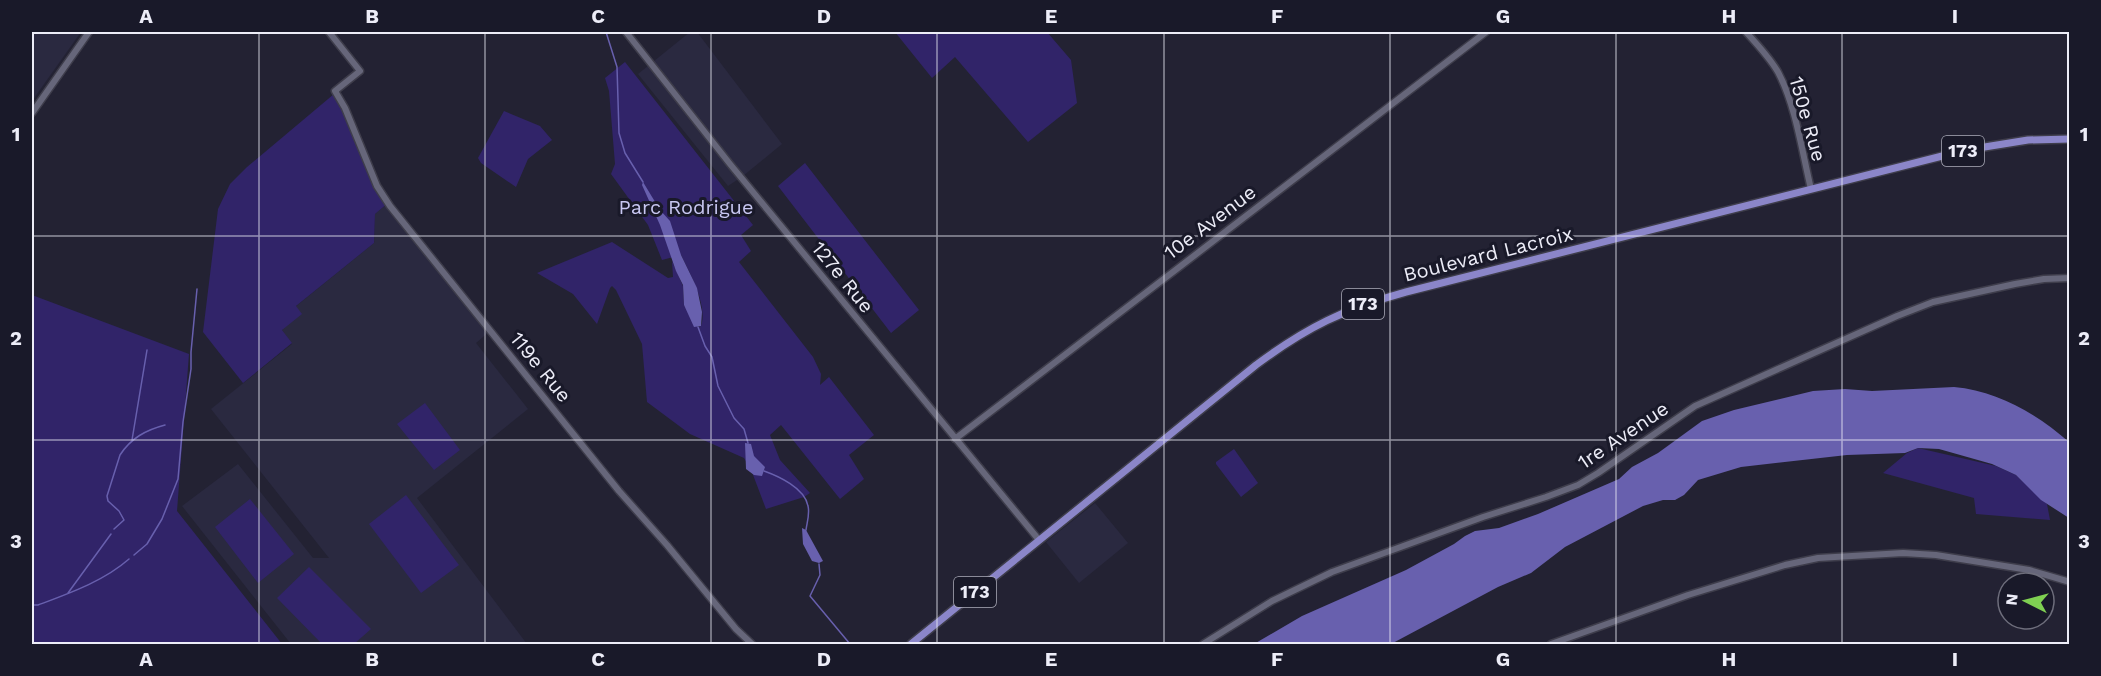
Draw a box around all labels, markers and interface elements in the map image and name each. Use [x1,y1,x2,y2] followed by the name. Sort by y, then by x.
[139,4,153,28] text: A
[365,4,379,28] text: B
[591,4,605,28] text: C
[817,4,831,28] text: D
[1045,4,1057,28] text: E
[1271,4,1283,28] text: F
[1496,4,1510,28] text: G
[1722,4,1736,28] text: H
[1952,4,1958,28] text: I
[1784,74,1832,164] street label: 150e Rue
[12,122,20,146] text: 1
[2080,122,2088,146] text: 1
[1942,136,1984,166] road number: 173
[1159,180,1261,264] street label: 10e Avenue
[619,195,753,219] park label: Parc Rodrigue
[1401,221,1575,287] street label: Boulevard Lacroix
[807,236,879,318] street label: 127e Rue
[1342,289,1384,319] road number: 173
[10,326,22,350] text: 2
[2078,326,2090,350] text: 2
[505,327,577,407] street label: 119e Rue
[1573,396,1673,474] street label: 1re Avenue
[10,529,22,553] text: 3
[2078,529,2090,553] text: 3
[1996,571,2056,631] north arrow
[954,577,996,607] road number: 173
[2002,593,2022,606] text: N
[139,647,153,671] text: A
[365,647,379,671] text: B
[591,647,605,671] text: C
[817,647,831,671] text: D
[1045,647,1057,671] text: E
[1271,647,1283,671] text: F
[1496,647,1510,671] text: G
[1722,647,1736,671] text: H
[1952,647,1958,671] text: I

